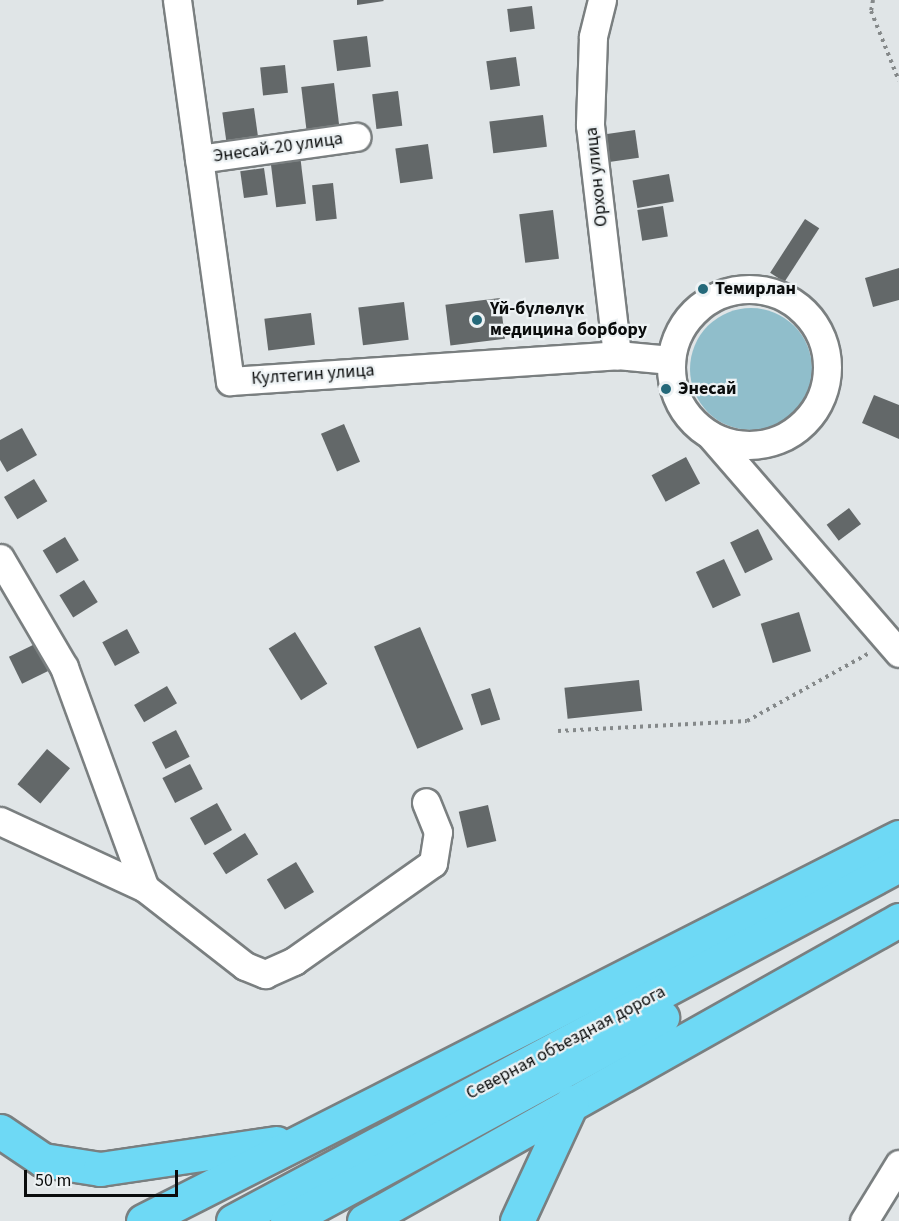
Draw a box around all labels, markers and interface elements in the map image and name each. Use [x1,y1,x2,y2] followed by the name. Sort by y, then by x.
[581,126,613,228] street label: Орхон улица
[212,128,344,168] street label: Энесай-20 улица
[715,278,796,300] place label: Темирлан
[696,282,710,296] marker: Темирлан
[490,299,647,342] place label: Үй-бүлөлүк медицина борбору
[468,311,486,329] marker: Үй-бүлөлүк медицина борбору
[251,360,375,390] street label: Култегин улица
[678,378,736,400] place label: Энесай
[659,382,673,396] marker: Энесай
[463,981,669,1105] street label: Северная объездная дорога
[27,1158,182,1196] scale bar
[35,1168,71,1193] text: 50 m

